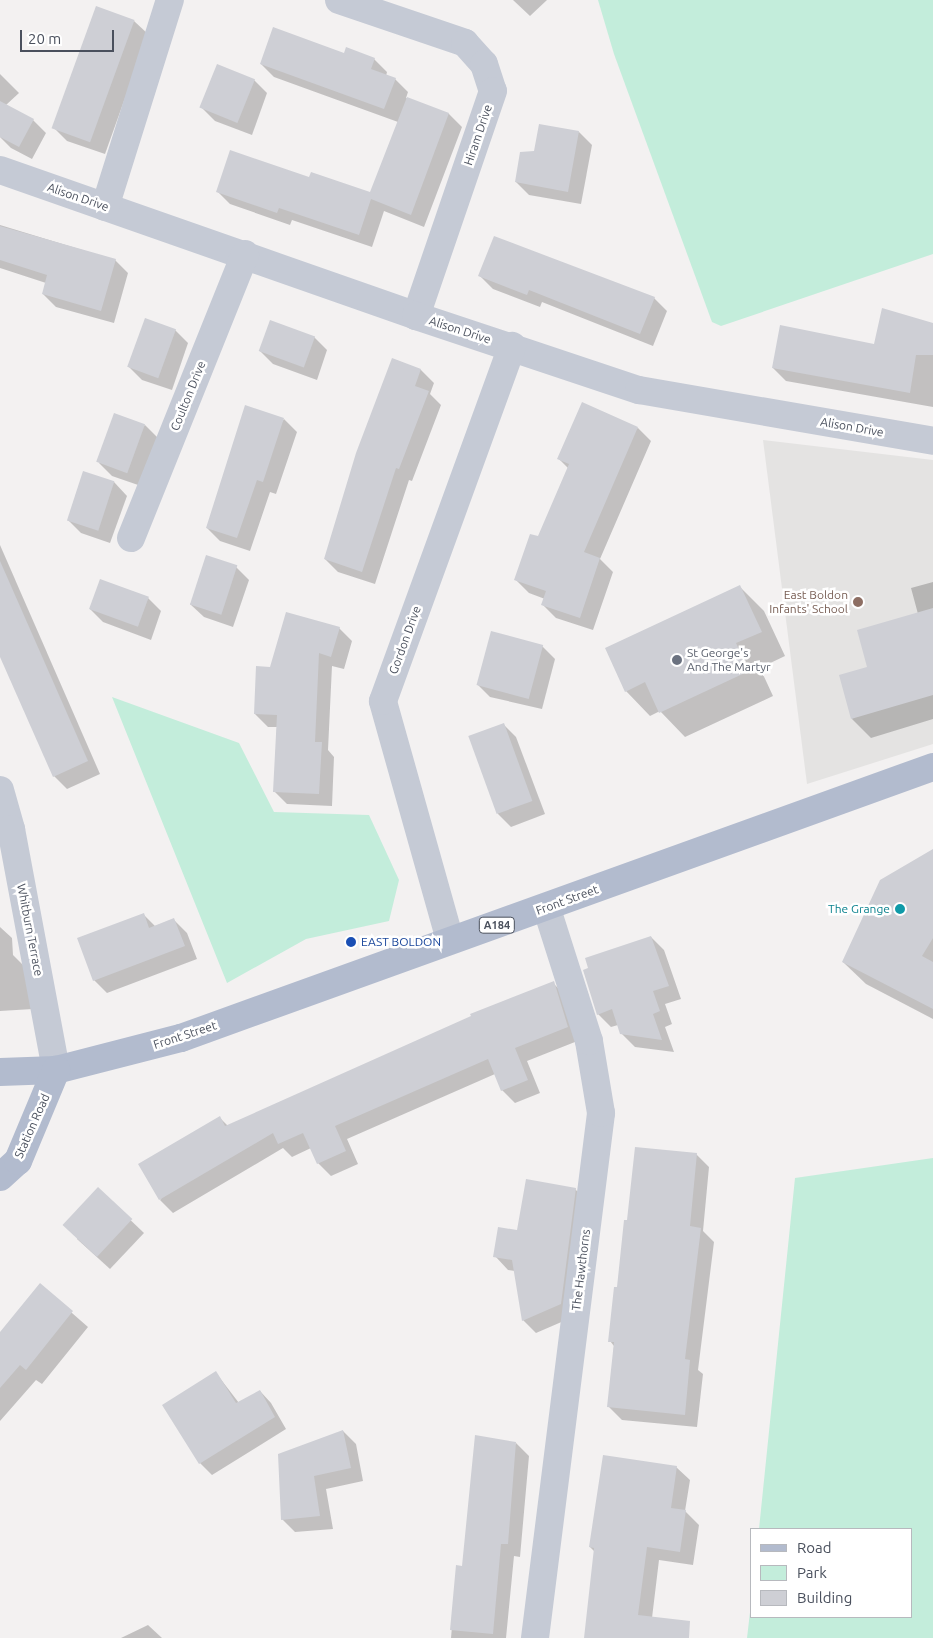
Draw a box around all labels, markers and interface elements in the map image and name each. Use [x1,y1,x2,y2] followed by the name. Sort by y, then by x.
[22,20,116,52] scale bar
[28,30,61,47] text: 20 m
[461,103,495,167] street label: Hiram Drive
[45,180,111,214] street label: Alison Drive
[427,313,493,347] street label: Alison Drive
[167,359,209,433] street label: Coulton Drive
[819,414,885,440] street label: Alison Drive
[769,588,848,616] place label: East Boldon Infants' School
[852,596,864,608] marker: East Boldon Infants' School
[386,604,424,676] street label: Gordon Drive
[687,646,771,674] place label: St George's And The Martyr
[671,654,683,666] marker: St George's And The Martyr
[534,882,600,918] street label: Front Street
[14,883,46,977] street label: Whitburn Terrace
[828,902,890,916] place label: The Grange
[894,903,906,915] marker: The Grange
[478,916,516,934] road number: A184
[361,935,441,949] place label: EAST BOLDON
[345,936,357,948] marker: EAST BOLDON
[152,1018,218,1052] street label: Front Street
[11,1092,53,1160] street label: Station Road
[569,1228,593,1312] street label: The Hawthorns
[750,1528,913,1618] legend
[797,1539,832,1556] text: Road
[797,1564,827,1581] text: Park
[797,1589,852,1606] text: Building

